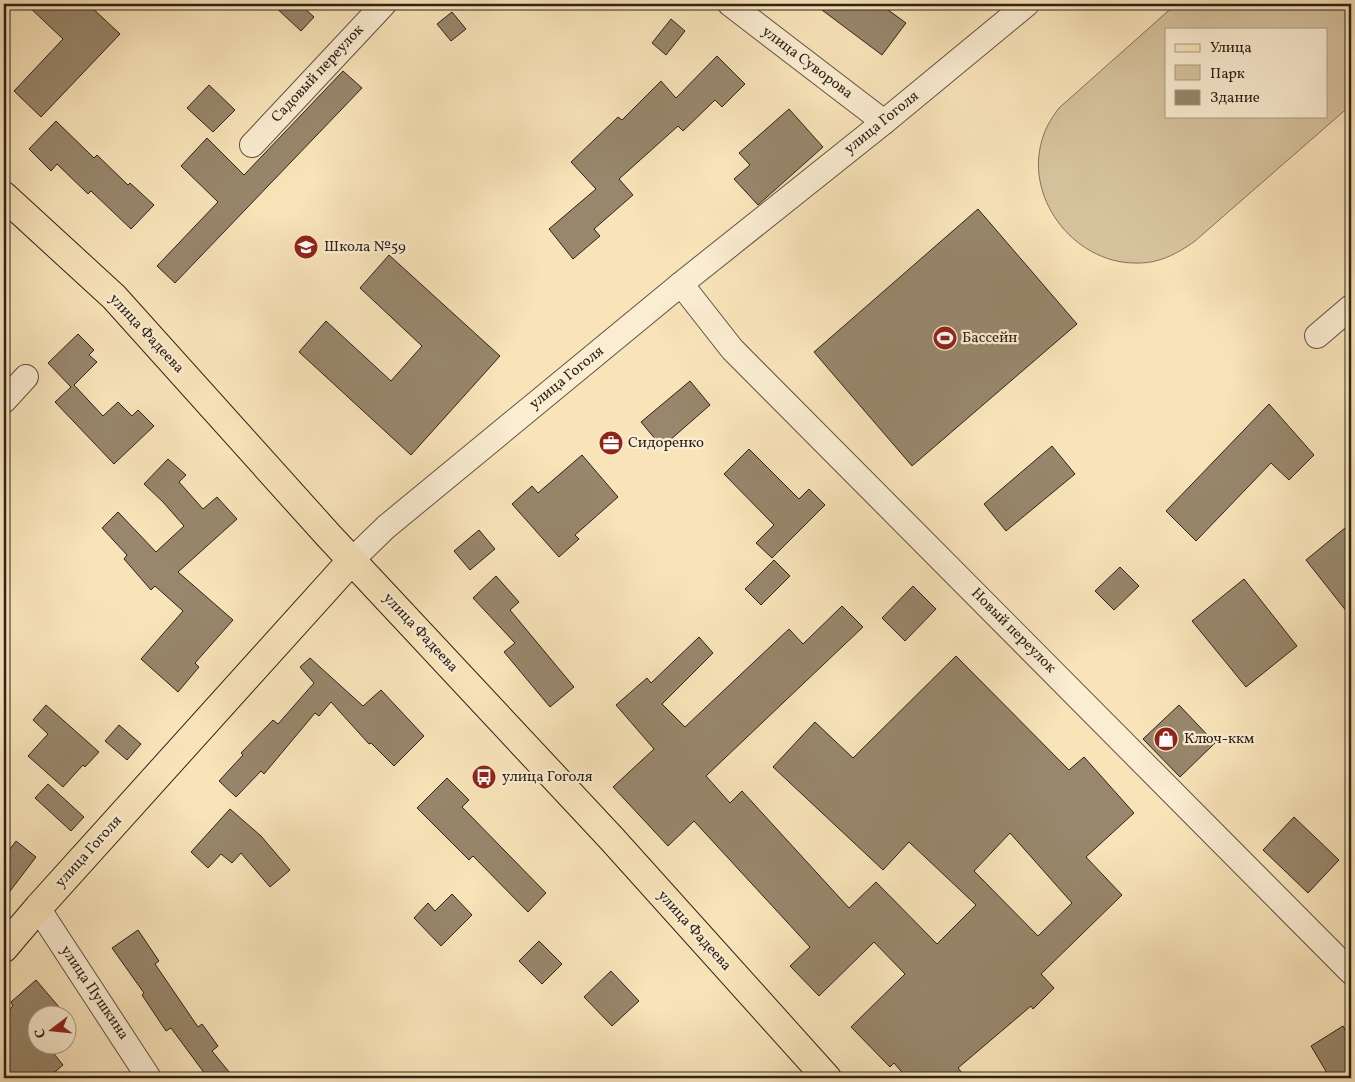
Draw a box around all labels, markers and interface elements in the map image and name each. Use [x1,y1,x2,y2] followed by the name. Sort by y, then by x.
[267,20,369,128] street label: Садовый переулок
[757,22,857,104] street label: улица Суворова
[1165,28,1328,118] legend
[1210,38,1252,59] text: Улица
[1210,64,1245,85] text: Парк
[840,86,924,160] street label: улица Гоголя
[1210,88,1260,109] text: Здание
[293,234,319,260] school or university icon: Школа №59
[324,237,406,258] place label: Школа №59
[104,290,188,378] street label: улица Фадеева
[932,325,958,351] sports icon: Бассейн
[962,328,1018,349] place label: Бассейн
[525,341,609,415] street label: улица Гоголя
[598,430,624,456] office icon: Сидоренко
[628,433,704,454] place label: Сидоренко
[966,584,1060,678] street label: Новый переулок
[378,589,462,677] street label: улица Фадеева
[1153,726,1179,752] shop icon: Ключ-ккм
[1184,729,1254,750] place label: Ключ-ккм
[471,764,497,790] bus stop icon: улица Гоголя
[502,767,593,788] place label: улица Гоголя
[51,811,127,893] street label: улица Гоголя
[652,886,736,976] street label: улица Фадеева
[55,942,133,1044] street label: улица Пушкина
[28,1004,78,1054] north arrow
[31,1026,51,1040] text: С

